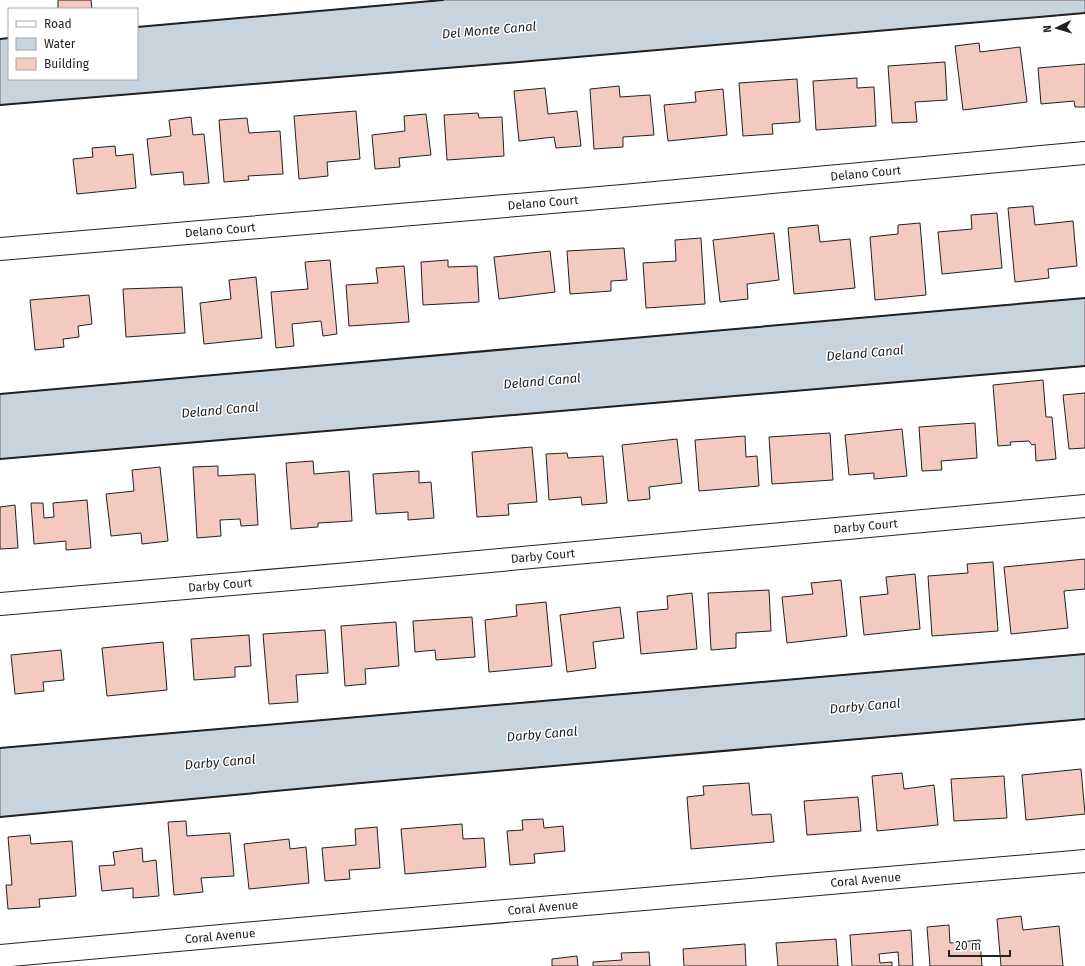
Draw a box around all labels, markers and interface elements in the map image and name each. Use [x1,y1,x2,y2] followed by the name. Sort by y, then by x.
[8,8,138,80] legend
[1037,8,1077,48] north arrow
[44,17,72,31] text: Road
[441,18,537,42] water label: Del Monte Canal
[1041,25,1054,33] text: N
[44,37,76,51] text: Water
[44,57,90,71] text: Building
[830,163,902,184] street label: Delano Court
[507,193,580,213] street label: Delano Court
[184,220,257,240] street label: Delano Court
[826,342,905,364] water label: Deland Canal
[503,370,582,392] water label: Deland Canal
[181,399,260,421] water label: Deland Canal
[833,516,899,536] street label: Darby Court
[510,546,576,566] street label: Darby Court
[187,575,254,595] street label: Darby Court
[829,695,901,717] water label: Darby Canal
[506,723,578,745] water label: Darby Canal
[184,751,256,773] water label: Darby Canal
[830,870,901,890] street label: Coral Avenue
[507,898,579,918] street label: Coral Avenue
[184,926,256,946] street label: Coral Avenue
[949,932,1010,958] scale bar
[955,939,981,953] text: 20 m

